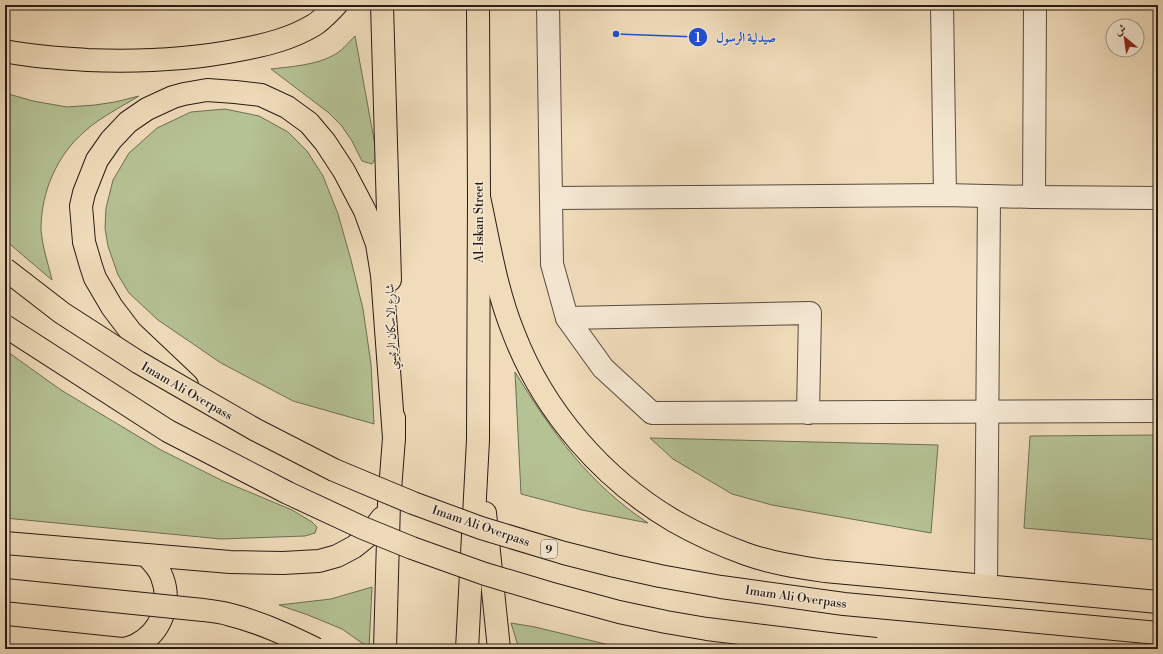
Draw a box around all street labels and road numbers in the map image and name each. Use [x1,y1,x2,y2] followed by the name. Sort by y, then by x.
[472,181,487,264] street label: Al-Iskan Street
[382,283,403,370] street label: شارع الاسكان الرئيسي
[139,359,235,424] street label: Imam Ali Overpass
[430,503,532,550] street label: Imam Ali Overpass
[541,540,557,558] road number: 9
[744,583,848,612] street label: Imam Ali Overpass

